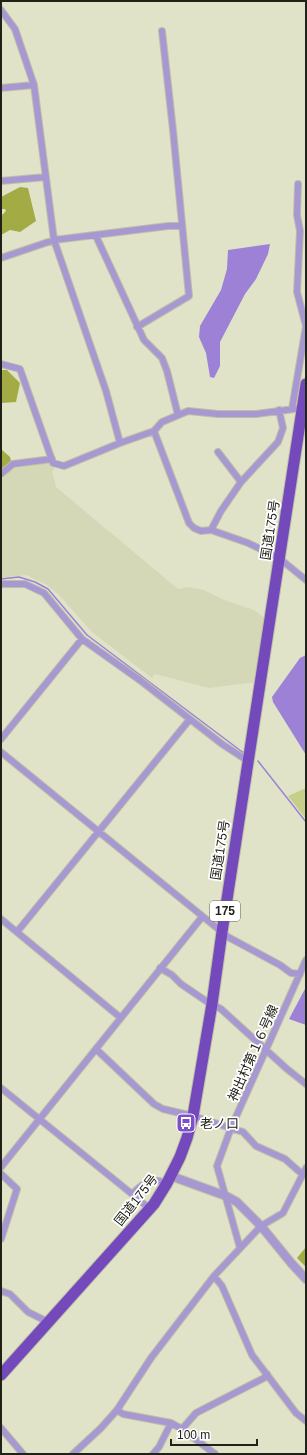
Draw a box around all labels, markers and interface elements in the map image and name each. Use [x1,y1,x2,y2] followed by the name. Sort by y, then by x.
[258,499,282,561] street label: 国道175号
[208,819,232,881] street label: 国道175号
[210,901,240,921] road number: 175
[225,1002,281,1104] street label: 神出村第１６号線
[175,1112,197,1134] bus stop icon: 老ノ口
[200,1116,239,1131] place label: 老ノ口
[111,1171,161,1229] street label: 国道175号
[171,1421,257,1447] scale bar
[177,1428,210,1442] text: 100 m

